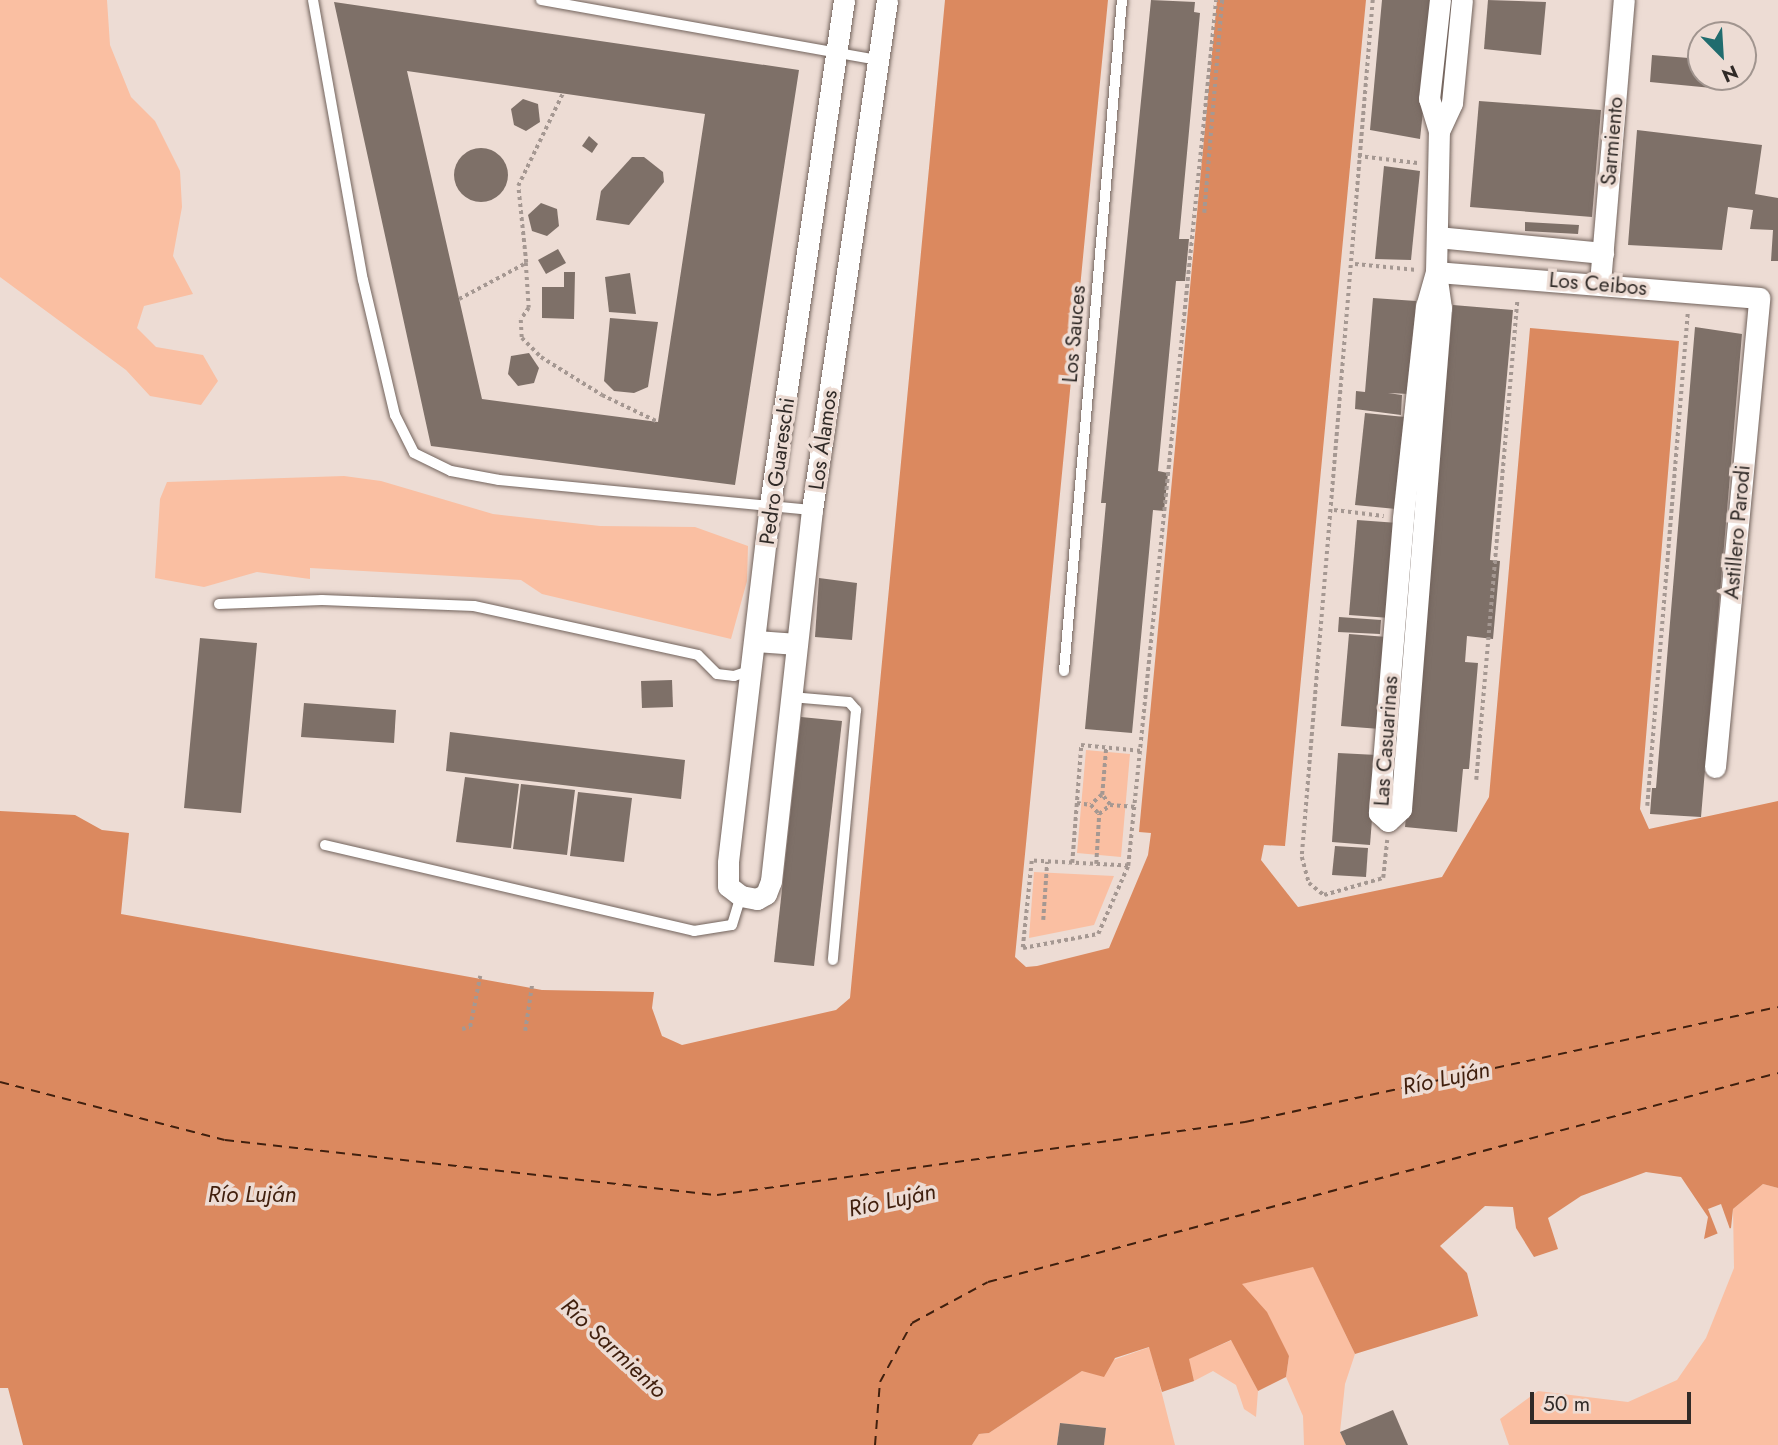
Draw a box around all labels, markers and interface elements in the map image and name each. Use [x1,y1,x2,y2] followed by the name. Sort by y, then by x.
[1687,21,1757,91] north arrow
[1718,58,1742,89] text: N
[1596,96,1628,186] street label: Sarmiento
[1548,267,1648,301] street label: Los Ceibos
[1057,284,1091,384] street label: Los Sauces
[804,388,842,492] street label: Los Álamos
[754,396,800,546] street label: Pedro Guareschi
[1719,464,1755,600] street label: Astillero Parodi
[1369,675,1403,807] street label: Las Casuarinas
[1400,1055,1492,1101] water label: Río Luján
[846,1177,938,1223] water label: Río Luján
[208,1180,296,1208] water label: Río Luján
[556,1292,672,1404] water label: Río Sarmiento
[1533,1378,1694,1422] scale bar
[1543,1389,1590,1419] text: 50 m

